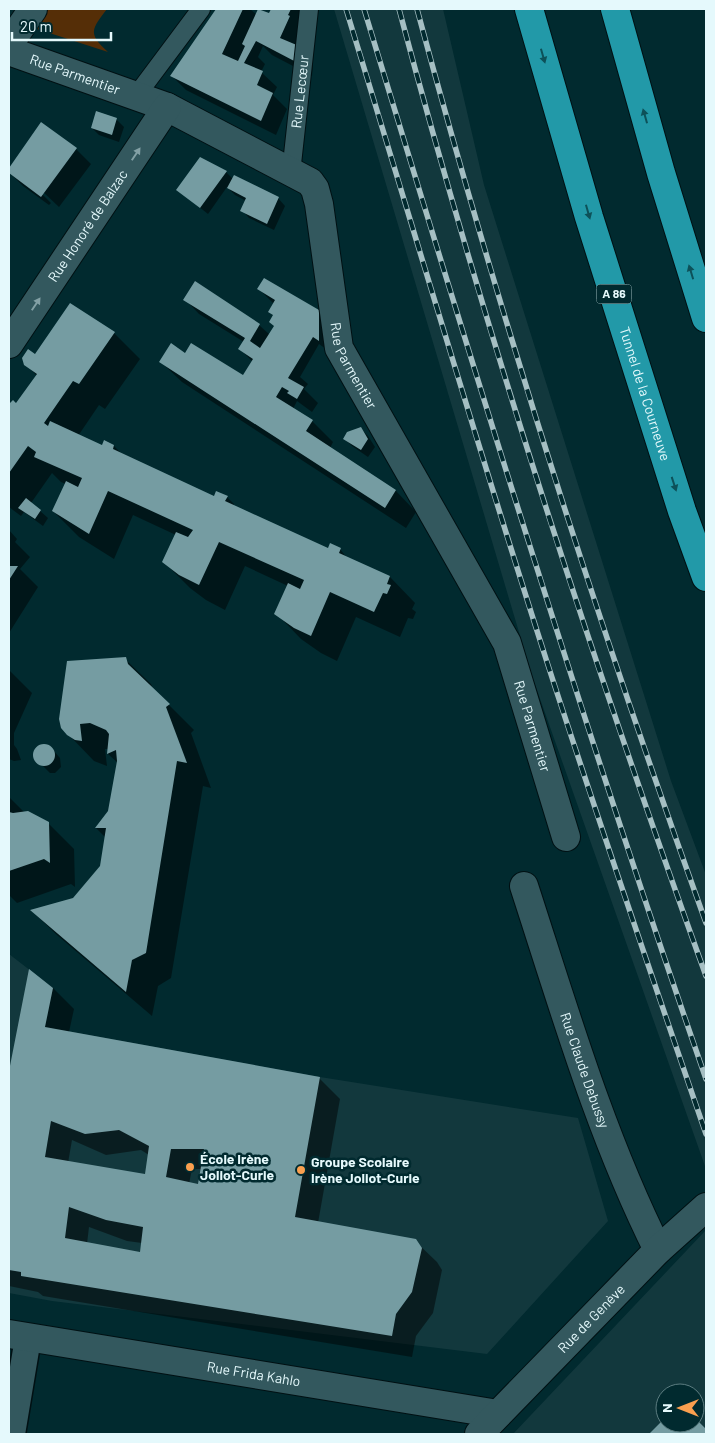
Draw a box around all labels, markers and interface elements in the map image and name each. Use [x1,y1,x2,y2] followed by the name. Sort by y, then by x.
[12,10,111,42] scale bar
[20,17,52,35] text: 20 m
[539,48,547,63] one-way arrow
[28,50,123,98] street label: Rue Parmentier
[287,54,312,129] street label: Rue Lecœur
[641,109,649,124] one-way arrow
[131,147,141,161] one-way arrow
[44,166,131,285] street label: Rue Honoré de Balzac
[584,204,592,219] one-way arrow
[687,264,695,279] one-way arrow
[596,284,632,304] road number: A 86
[31,297,41,311] one-way arrow
[328,321,381,412] street label: Rue Parmentier
[616,325,675,463] street label: Tunnel de la Courneuve
[670,476,678,491] one-way arrow
[511,678,555,774] street label: Rue Parmentier
[557,1010,613,1131] street label: Rue Claude Debussy
[200,1150,275,1183] place label: École Irène Joliot-Curie
[311,1153,420,1186] place label: Groupe Scolaire Irène Joliot-Curie
[184,1161,196,1173] marker: École Irène Joliot-Curie
[295,1164,307,1176] marker: Groupe Scolaire Irène Joliot-Curie
[554,1280,628,1356] street label: Rue de Genève
[206,1358,302,1390] street label: Rue Frida Kahlo
[655,1383,705,1433] north arrow
[658,1403,675,1413] text: N

